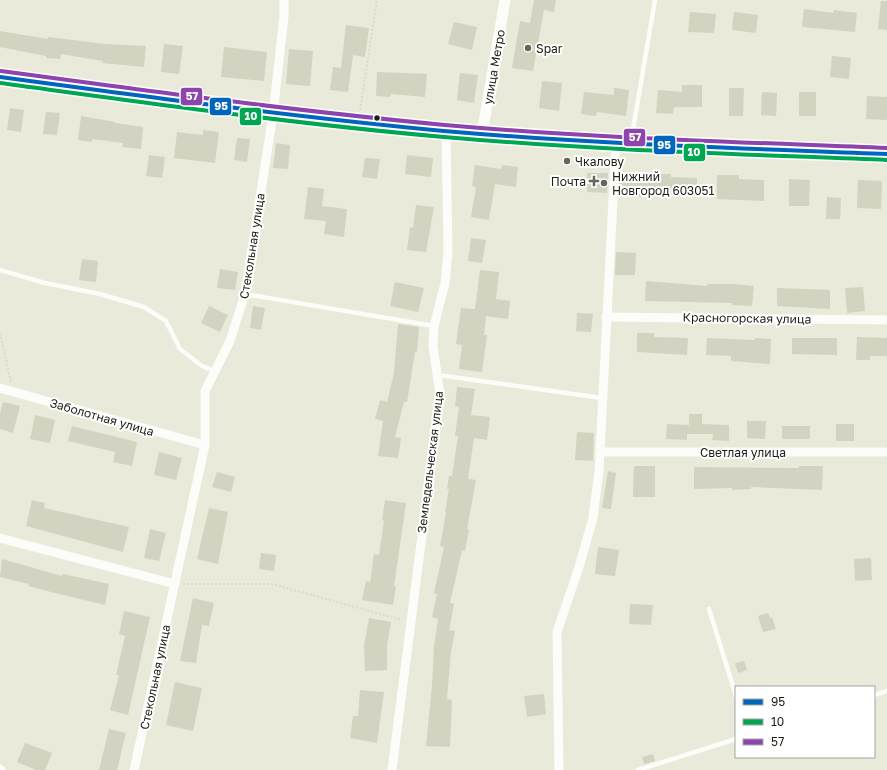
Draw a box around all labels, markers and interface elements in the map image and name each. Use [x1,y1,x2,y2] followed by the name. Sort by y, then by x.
[480,28,508,106] street label: улица Метро
[536,41,563,56] place label: Spar
[523,43,533,53] marker: Spar
[180,87,203,106] line badge: 57
[186,89,198,102] text: 57
[209,97,232,116] line badge: 95
[214,99,228,112] text: 95
[239,107,262,126] line badge: 10
[245,109,257,122] text: 10
[372,113,382,123] unlabelled marker
[623,128,646,147] line badge: 57
[629,130,641,143] text: 57
[653,135,676,155] line badge: 95
[657,138,671,151] text: 95
[683,143,706,162] line badge: 10
[688,145,700,158] text: 10
[575,154,624,169] place label: Чкалову
[562,156,572,166] marker: Чкалову
[612,169,715,198] place label: Нижний Новгород 603051
[551,174,586,189] place label: Почта
[589,176,599,186] marker: Почта
[599,178,609,188] marker: Нижний Новгород 603051
[236,192,268,300] street label: Стекольная улица
[683,309,811,327] street label: Красногорская улица
[414,390,446,534] street label: Земледельческая улица
[48,395,156,439] street label: Заболотная улица
[700,445,786,460] street label: Светлая улица
[137,623,173,731] street label: Стекольная улица
[735,686,875,758] legend
[771,694,785,709] text: 95
[771,714,784,729] text: 10
[771,734,784,749] text: 57

